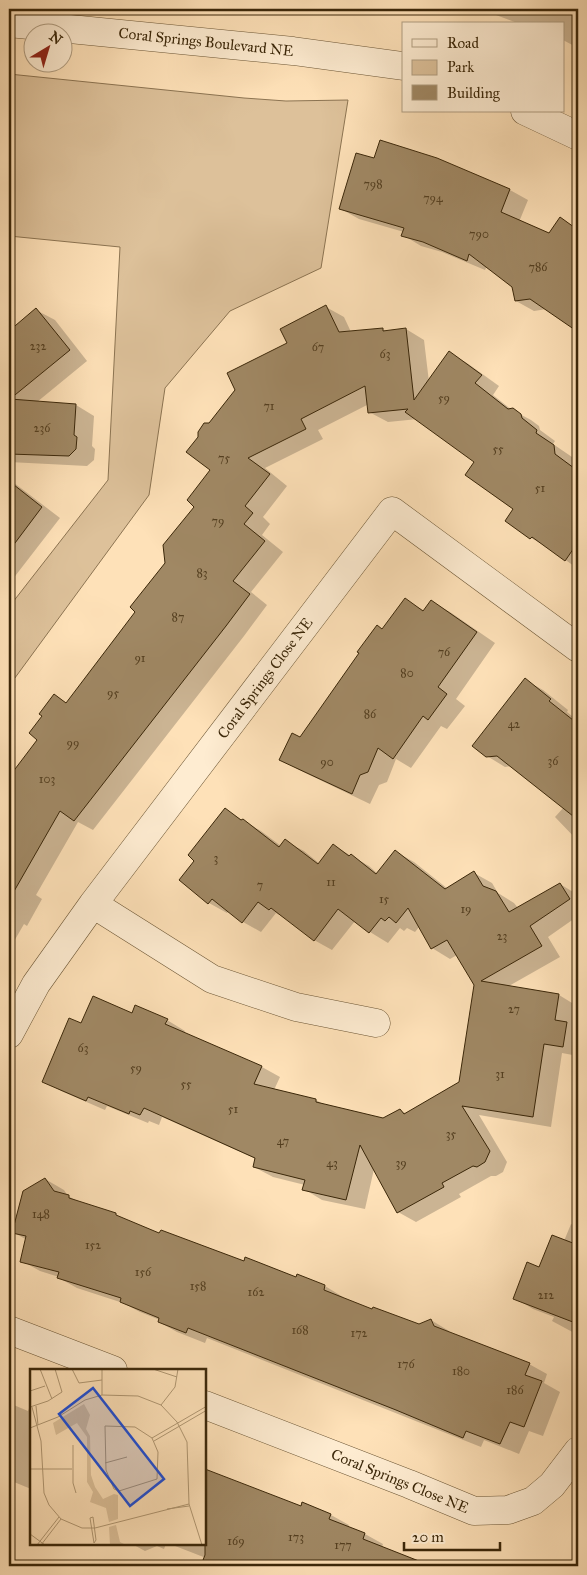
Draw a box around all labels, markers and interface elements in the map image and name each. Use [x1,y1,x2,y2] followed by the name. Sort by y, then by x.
[22,22,72,72] north arrow
[402,22,564,112] legend
[118,24,295,60] street label: Coral Springs Boulevard NE
[46,28,66,49] text: N
[447,34,479,52] text: Road
[447,58,474,76] text: Park
[447,84,501,102] text: Building
[363,177,383,191] house number: 798
[423,191,443,205] house number: 794
[469,227,489,241] house number: 790
[529,260,548,274] house number: 786
[30,339,46,353] house number: 232
[312,340,324,354] house number: 67
[380,347,391,361] house number: 63
[438,391,450,405] house number: 59
[263,399,275,413] house number: 71
[34,421,51,435] house number: 236
[492,442,504,456] house number: 55
[218,451,230,465] house number: 75
[535,481,545,495] house number: 51
[212,514,224,528] house number: 79
[196,566,208,580] house number: 83
[172,610,184,624] house number: 87
[214,614,317,742] street label: Coral Springs Close NE
[438,645,451,659] house number: 76
[134,651,146,665] house number: 91
[400,666,414,680] house number: 80
[107,686,119,700] house number: 95
[364,707,377,721] house number: 86
[508,717,520,731] house number: 42
[67,736,79,750] house number: 99
[548,754,559,768] house number: 36
[320,755,334,769] house number: 90
[39,772,55,786] house number: 103
[214,851,219,865] house number: 3
[326,875,336,889] house number: 11
[257,878,263,892] house number: 7
[379,892,390,906] house number: 15
[460,902,472,916] house number: 19
[497,929,508,943] house number: 23
[508,1002,520,1016] house number: 27
[78,1041,89,1055] house number: 63
[130,1061,142,1075] house number: 59
[495,1067,505,1081] house number: 31
[180,1077,192,1091] house number: 55
[228,1102,238,1116] house number: 51
[446,1127,457,1141] house number: 35
[277,1134,289,1148] house number: 47
[326,1156,338,1170] house number: 43
[395,1156,407,1170] house number: 39
[32,1207,50,1221] house number: 148
[85,1238,101,1252] house number: 152
[135,1265,152,1279] house number: 156
[190,1279,206,1293] house number: 158
[248,1285,264,1299] house number: 162
[538,1288,554,1302] house number: 212
[291,1323,309,1337] house number: 168
[350,1326,368,1340] house number: 172
[397,1357,415,1371] house number: 176
[452,1364,470,1378] house number: 180
[30,1369,206,1545] inset map
[506,1383,524,1397] house number: 186
[328,1445,472,1517] street label: Coral Springs Close NE
[404,1520,501,1552] scale bar
[412,1528,444,1546] text: 20 m
[288,1530,304,1544] house number: 173
[227,1534,245,1548] house number: 169
[334,1538,352,1552] house number: 177

